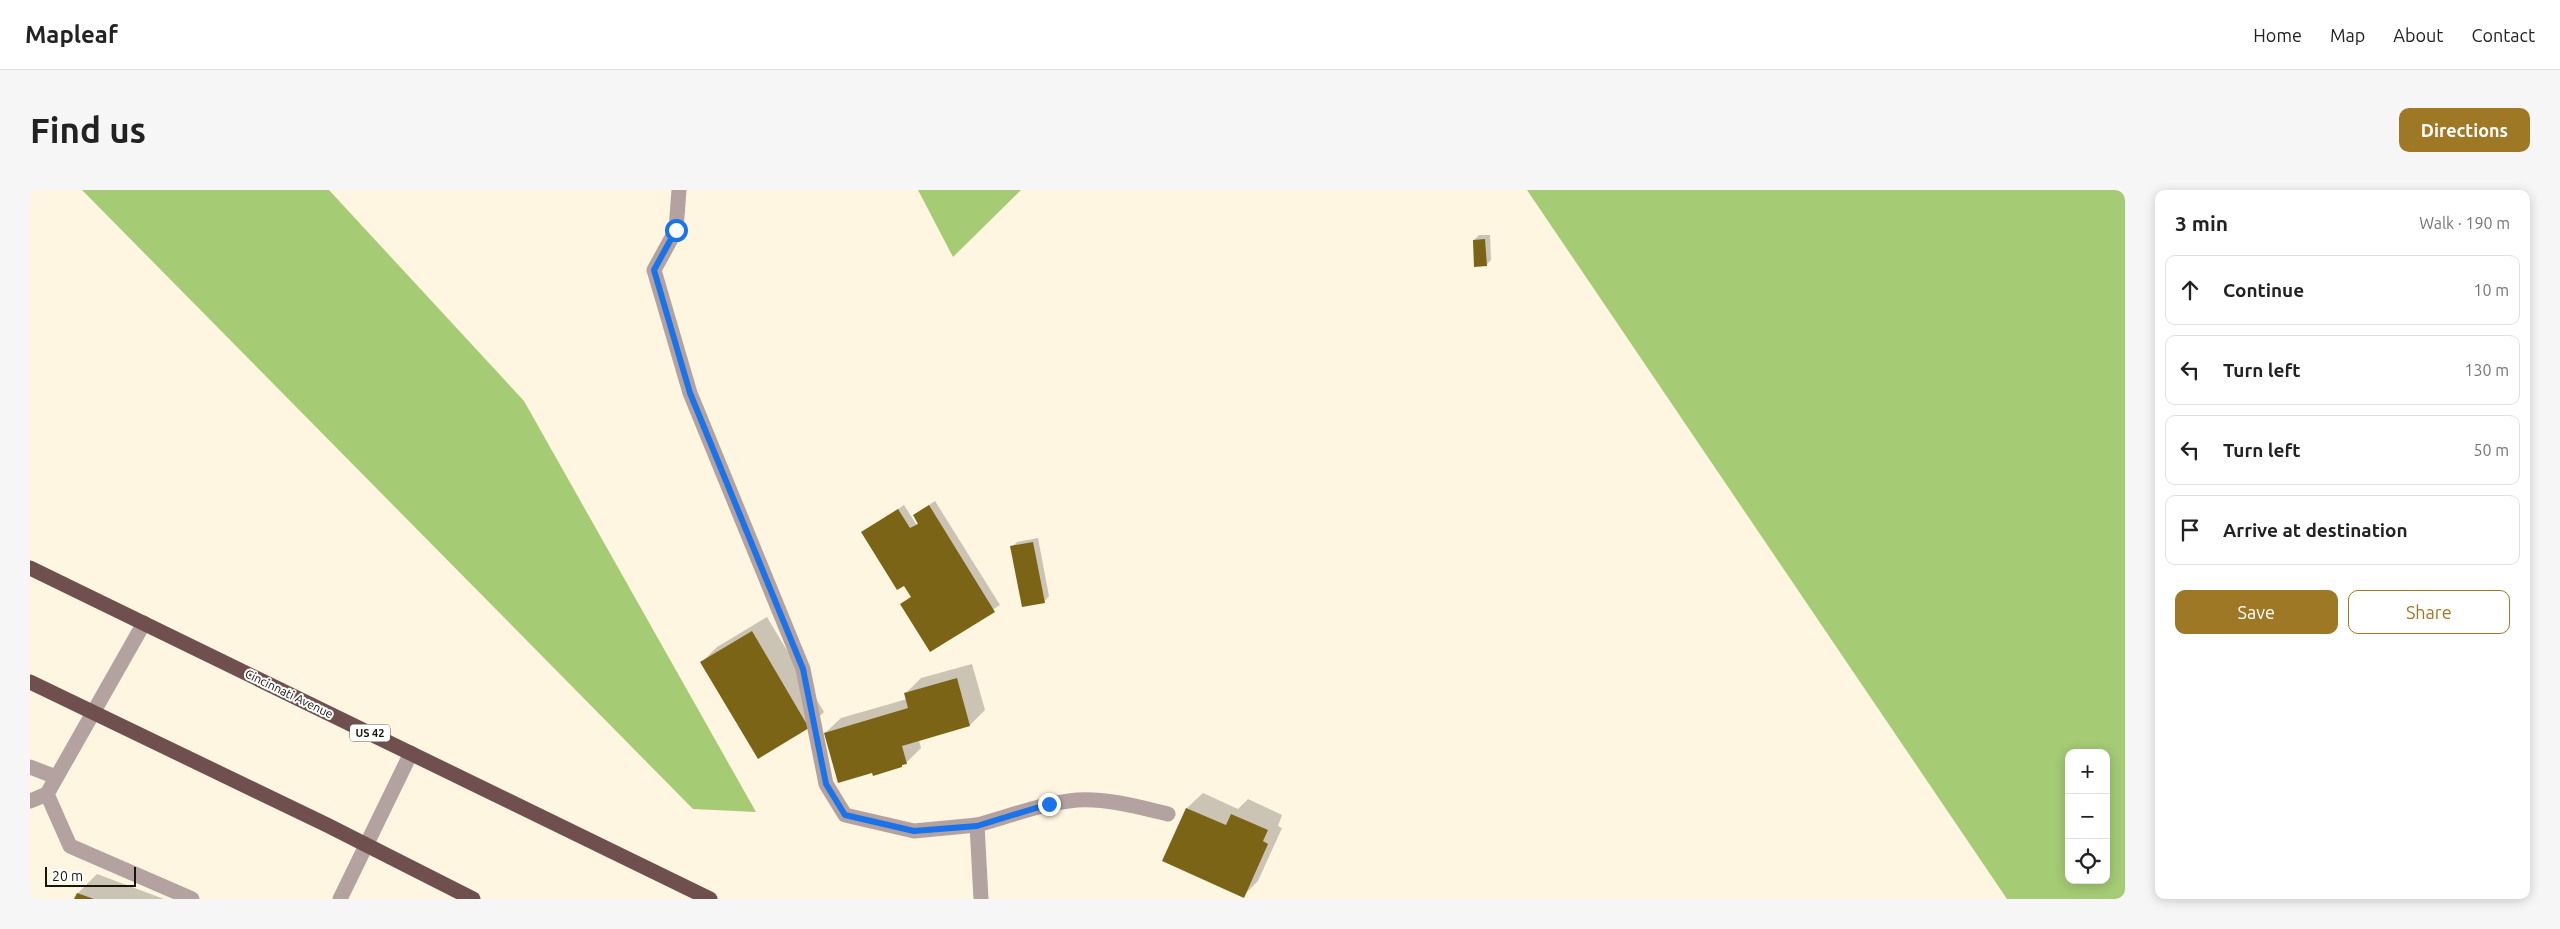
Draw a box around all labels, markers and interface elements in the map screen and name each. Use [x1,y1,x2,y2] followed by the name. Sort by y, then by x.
[25,21,118,48] text: Mapleaf
[2253,25,2302,45] text: Home
[2330,25,2365,45] text: Map
[2393,25,2443,45] text: About
[2471,25,2535,45] text: Contact
[2399,108,2530,152] button: Directions
[30,110,146,150] text: Find us
[2175,211,2228,235] text: 3 min
[2419,214,2510,232] text: Walk · 190 m
[665,219,688,242] route start
[2176,276,2204,304] icon: ahead
[2223,279,2304,301] text: Continue
[2473,281,2509,299] text: 10 m
[2176,356,2204,384] icon: left
[2223,359,2301,381] text: Turn left
[2464,361,2509,379] text: 130 m
[2176,436,2204,464] icon: left
[2223,439,2301,461] text: Turn left
[2473,441,2509,459] text: 50 m
[2176,516,2204,544] icon: arrive
[2223,519,2408,541] text: Arrive at destination
[2175,590,2338,634] button: Save
[2348,590,2510,634] button: Share
[243,667,335,721] street label: Cincinnati Avenue
[350,724,390,742] road number: US 42
[2065,749,2110,884] map controls
[2065,749,2110,794] button: +
[1038,793,1061,816] route end
[2065,794,2110,839] button: −
[2065,839,2110,884] button: locate
[45,864,136,887] scale bar
[52,868,83,884] text: 20 m

